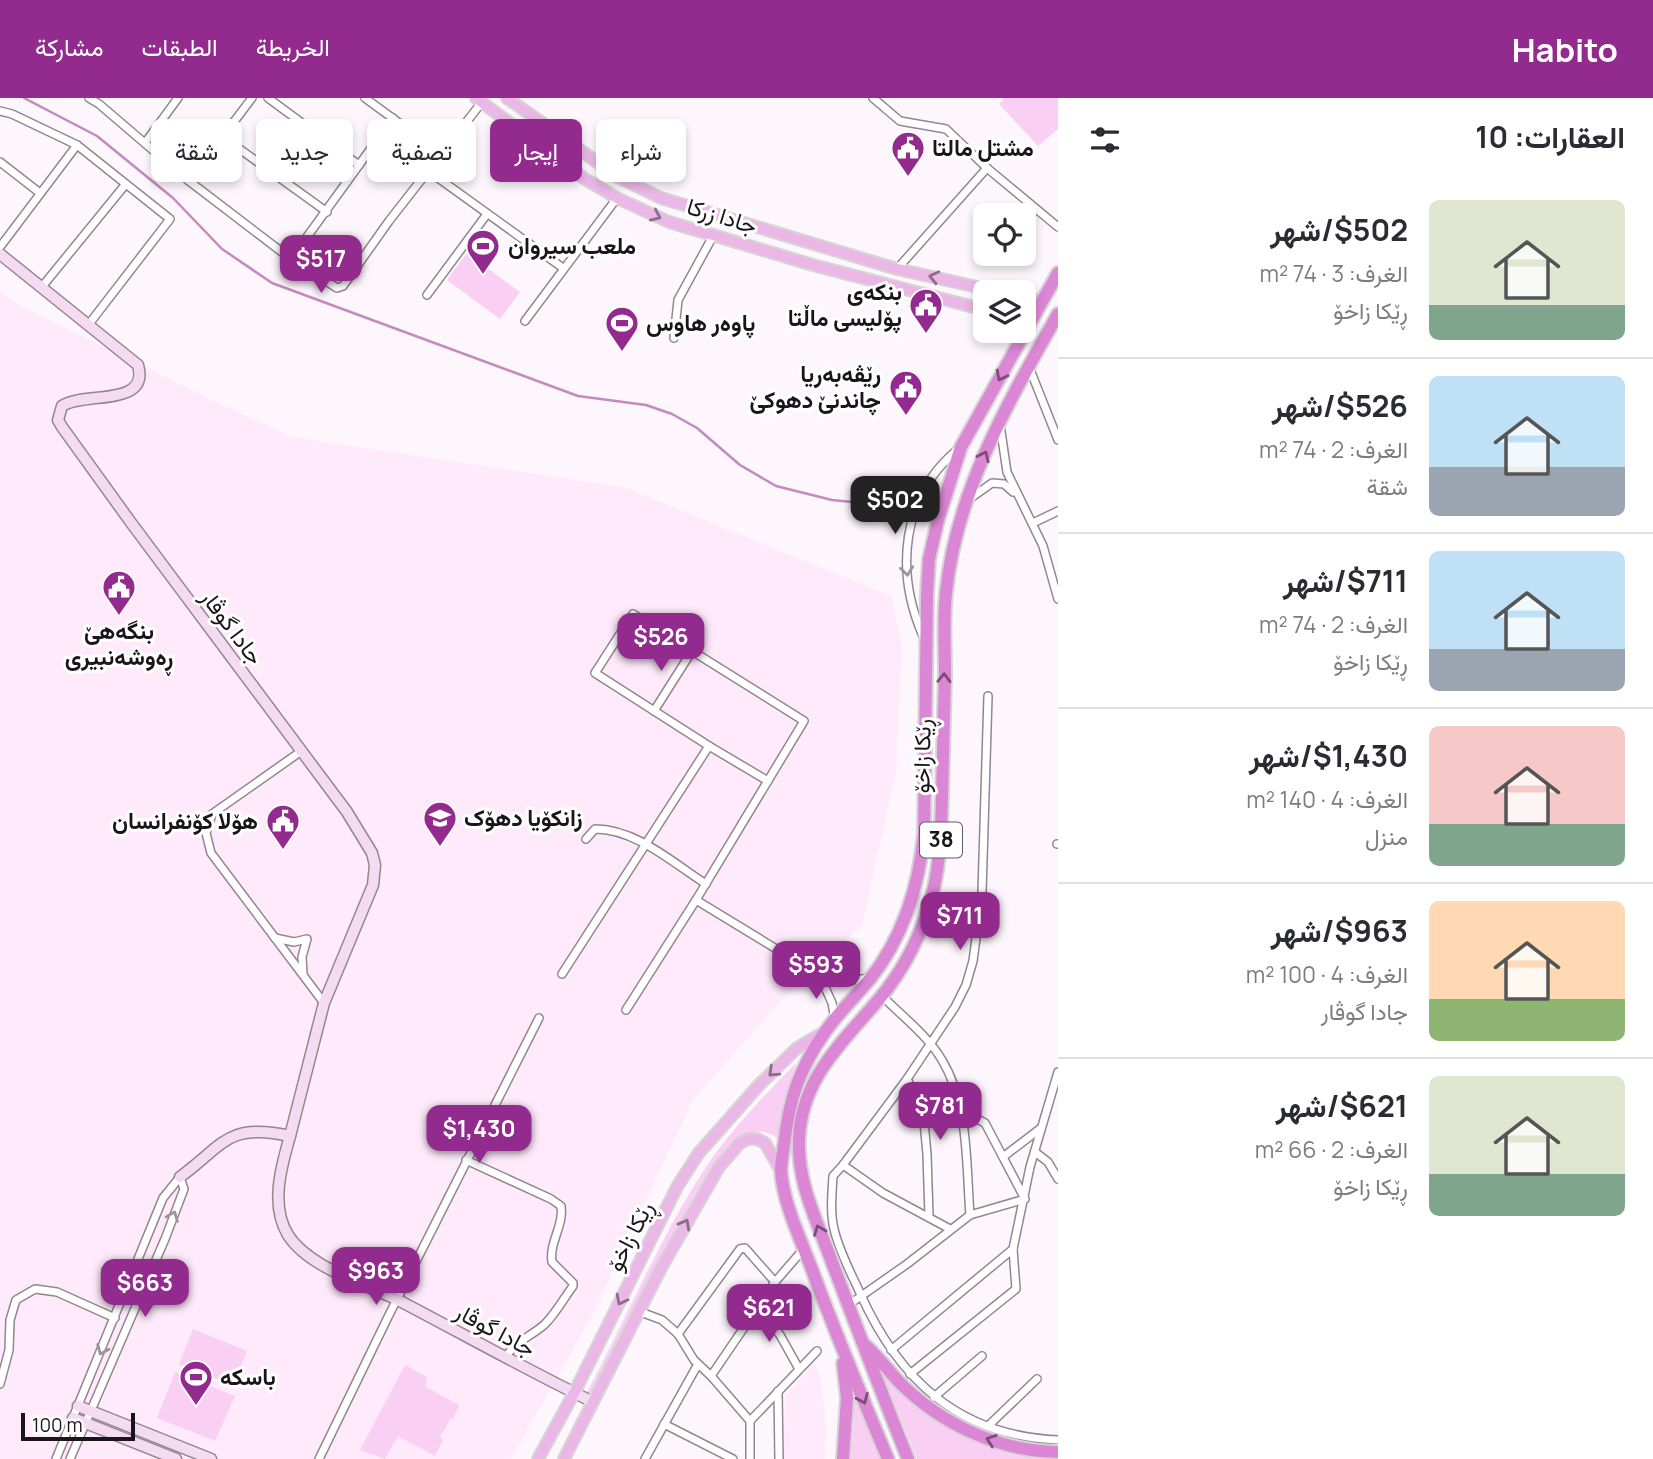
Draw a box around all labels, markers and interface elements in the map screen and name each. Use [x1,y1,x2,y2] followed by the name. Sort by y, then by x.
[1512,27,1618,72] text: Habito
[35,30,103,63] text: مشاركة
[141,30,218,63] text: الطبقات
[256,30,330,63] text: الخريطة
[1475,116,1625,157] text: العقارات: 10
[151,119,242,182] chip: شقة
[256,119,353,182] chip: جديد
[367,119,476,182] chip: تصفية
[490,119,582,182] chip: إيجار
[596,119,686,182] chip: شراء
[1086,121,1124,159] icon: filters
[889,129,927,178] public building icon: مشتل مالتا
[932,131,1034,163] place label: مشتل مالتا
[683,189,761,241] street label: جادا زرکا
[973,203,1036,343] map controls
[973,203,1036,266] button: locate
[648,208,661,222] one-way arrow
[1270,209,1408,250] text: $502/شهر
[464,227,502,276] sports icon: ملعب سيروان
[1485,228,1569,312] icon: home
[508,229,636,261] place label: ملعب سيروان
[280,236,362,295] pin: $517
[296,242,346,274] text: $517
[1259,257,1408,289] text: الغرف: 3 · 74 m²
[928,271,940,285] one-way arrow
[788,275,902,334] place label: بنکەی پۆلیسی ماڵتا
[973,280,1036,343] button: layers
[907,286,945,335] public building icon: بنکەی پۆلیسی ماڵتا
[1333,294,1408,326] text: ڕێکا زاخۆ
[603,304,641,353] sports icon: پاوەر هاوس
[646,306,755,339] place label: پاوەر هاوس
[750,357,881,416] place label: رێڤەبەریا چاندنێ دهوکێ
[887,368,925,417] public building icon: رێڤەبەریا چاندنێ دهوکێ
[996,369,1010,381] one-way arrow
[1272,385,1408,426] text: $526/شهر
[1485,404,1569,488] icon: home
[1259,433,1408,465] text: الغرف: 2 · 74 m²
[976,451,990,464] one-way arrow
[1366,470,1408,502] text: شقة
[854,476,936,536] pin: $502
[867,483,923,515] text: $502
[1283,560,1408,601] text: $711/شهر
[900,566,915,577] one-way arrow
[100,568,138,617] public building icon: بنگه‌هێ ڕه‌وشه‌نبیرى
[1485,579,1569,663] icon: home
[193,581,272,671] street label: جادا گوڤار
[1259,608,1408,640] text: الغرف: 2 · 74 m²
[65,614,173,676] place label: بنگه‌هێ ڕه‌وشه‌نبیرى
[620,614,702,673] pin: $526
[633,620,689,652] text: $526
[1333,645,1408,677] text: ڕێکا زاخۆ
[937,672,952,683] one-way arrow
[904,718,942,794] street label: ڕێکا زاخۆ
[1249,735,1408,776] text: $1,430/شهر
[1485,754,1569,838] icon: home
[1246,783,1408,815] text: الغرف: 4 · 140 m²
[421,799,459,848] school or university icon: زانکۆیا دهۆک
[464,801,583,833] place label: زانکۆیا دهۆک
[264,802,302,851] public building icon: هۆلا كۆنفرانسان
[112,804,258,836] place label: هۆلا كۆنفرانسان
[1365,820,1408,852] text: منزل
[920,822,962,858] road number: 38
[919,892,1001,952] pin: $711
[937,899,983,931] text: $711
[1271,910,1408,951] text: $963/شهر
[1485,929,1569,1013] icon: home
[775,942,857,1001] pin: $593
[788,948,844,980] text: $593
[1246,958,1408,990] text: الغرف: 4 · 100 m²
[1321,995,1408,1027] text: جادا گوڤار
[768,1064,781,1077] one-way arrow
[899,1082,981,1142] pin: $781
[1276,1085,1408,1126] text: $621/شهر
[915,1089,965,1121] text: $781
[1485,1104,1569,1188] icon: home
[422,1105,536,1165] pin: $1,430
[442,1112,516,1144] text: $1,430
[1255,1133,1408,1165] text: الغرف: 2 · 66 m²
[1333,1170,1408,1202] text: ڕێکا زاخۆ
[598,1195,664,1278] street label: ڕێکا زاخۆ
[165,1210,179,1222] one-way arrow
[677,1219,690,1232] one-way arrow
[814,1224,828,1236] one-way arrow
[335,1248,417,1307] pin: $963
[348,1254,404,1286] text: $963
[104,1260,186,1319] pin: $663
[117,1266,173,1298] text: $663
[728,1284,810,1344] pin: $621
[743,1291,795,1323] text: $621
[615,1293,629,1305] one-way arrow
[449,1294,541,1364] street label: جادا گوڤار
[96,1343,110,1355] one-way arrow
[177,1358,215,1407] sports icon: باسکە
[220,1360,276,1392] place label: باسکە
[855,1392,869,1404] one-way arrow
[21,1410,135,1442] scale bar
[32,1412,83,1438] text: 100 m
[986,1434,998,1448] one-way arrow

